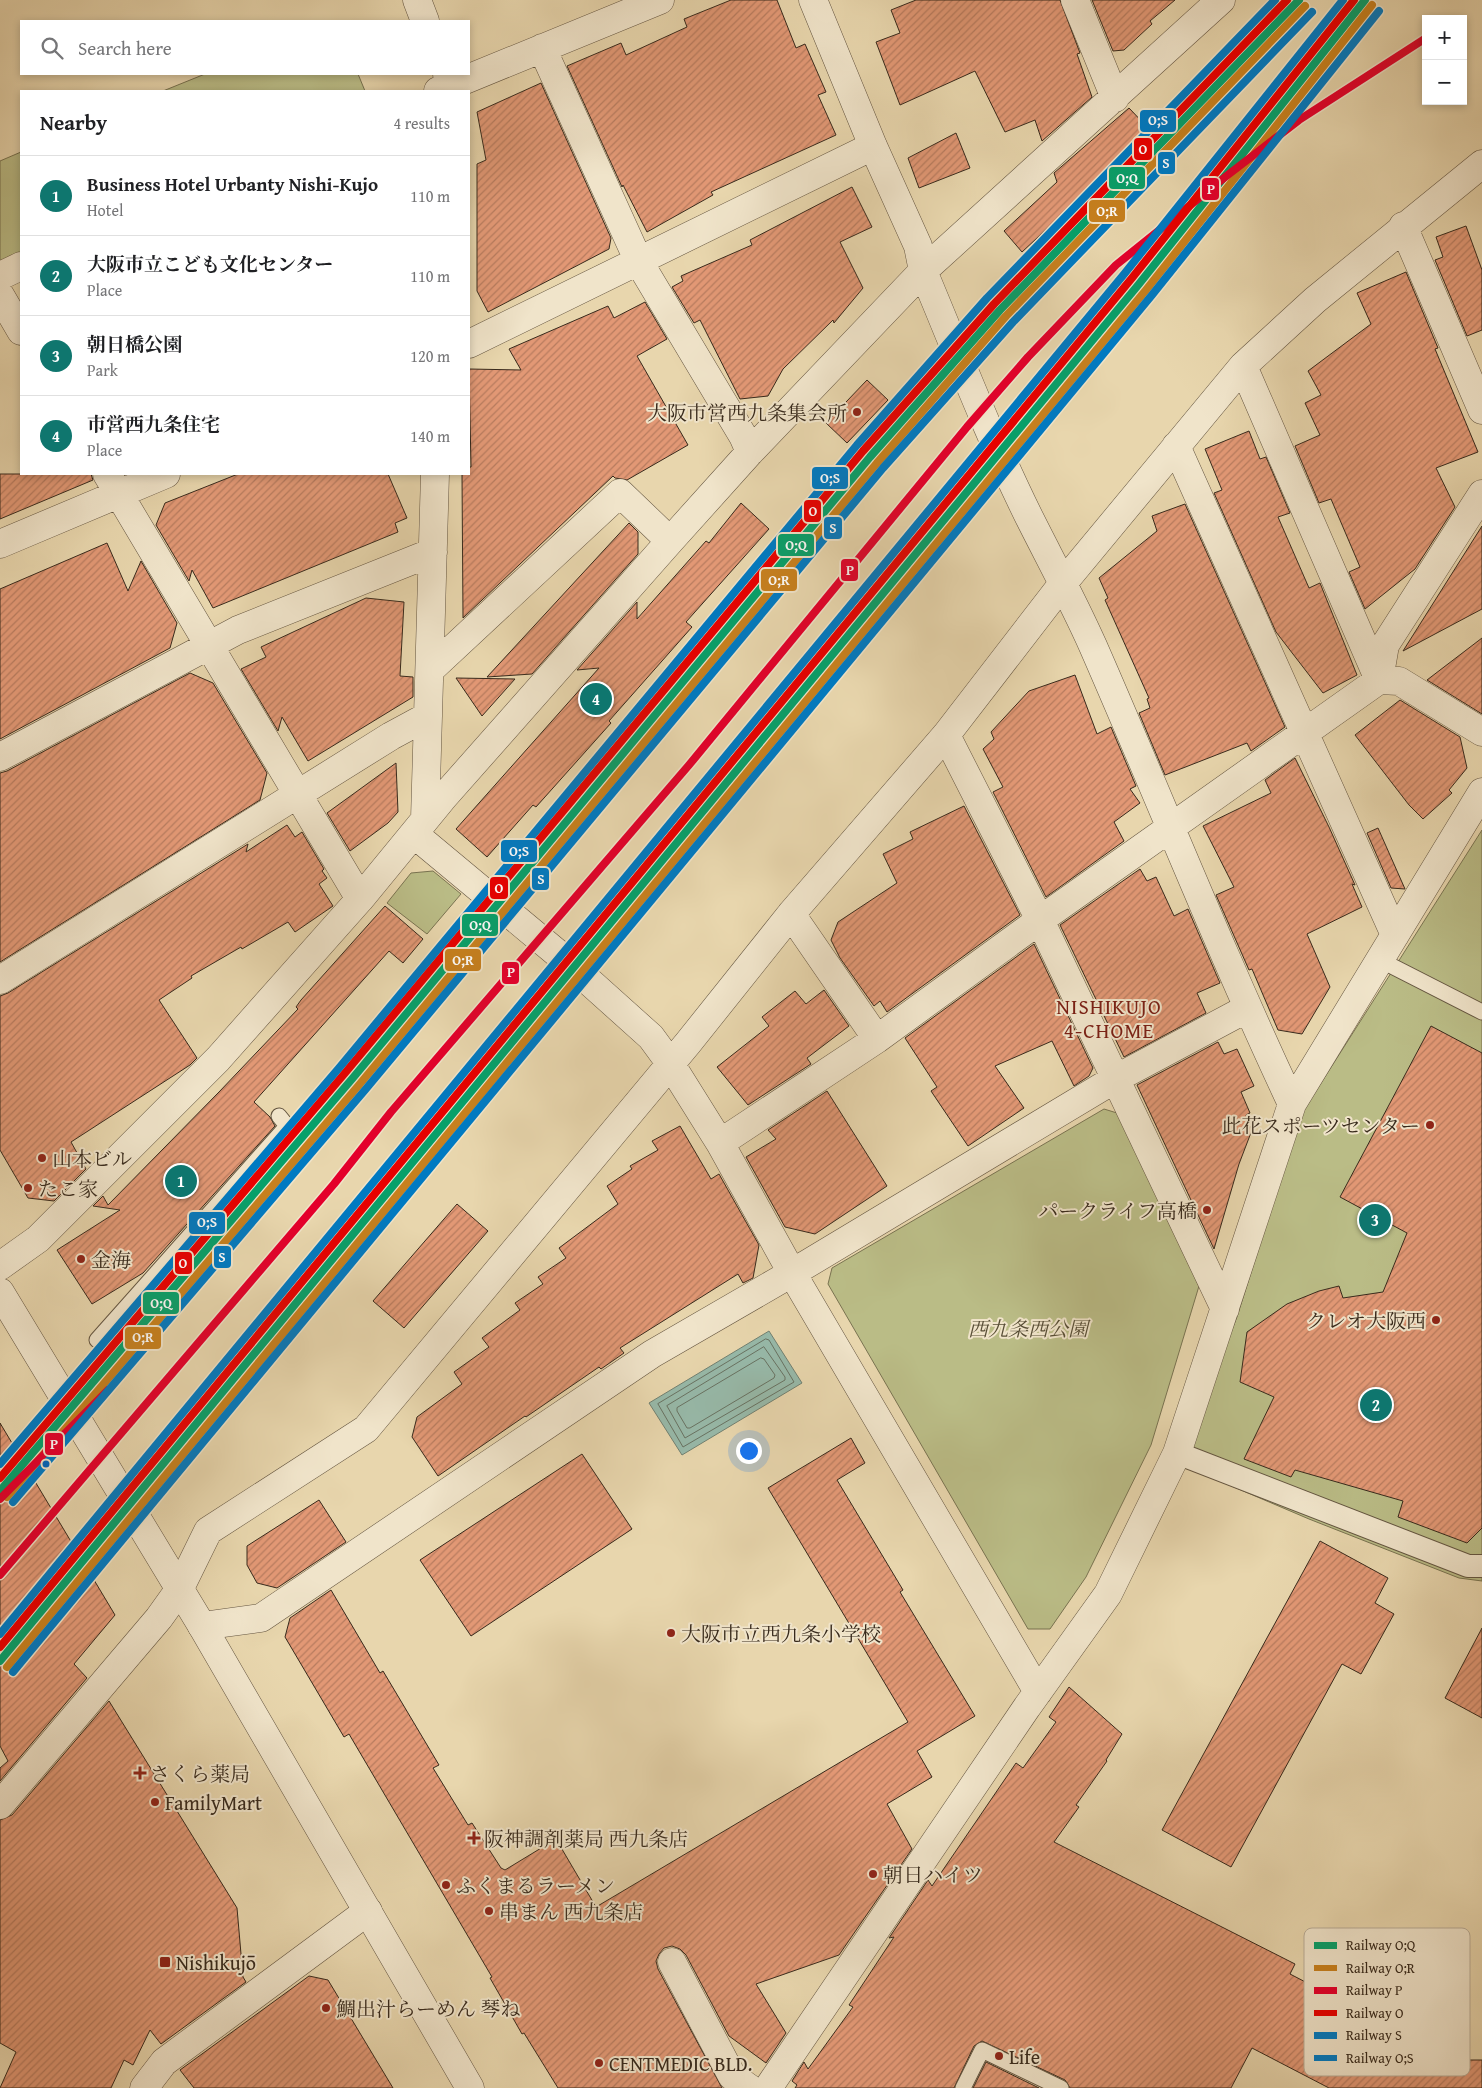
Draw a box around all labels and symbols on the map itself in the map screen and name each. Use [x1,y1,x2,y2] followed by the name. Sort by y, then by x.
[1139,109,1177,133] line badge: O;S
[1148,110,1168,130] text: O;S
[1133,137,1153,161] line badge: O
[1139,139,1148,159] text: O
[1157,151,1176,175] line badge: S
[1162,153,1170,173] text: S
[1108,166,1146,190] line badge: O;Q
[1116,168,1139,188] text: O;Q
[1201,177,1220,201] line badge: P
[1207,179,1215,199] text: P
[1088,199,1126,223] line badge: O;R
[1096,201,1118,221] text: O;R
[647,398,847,427] place label: 大阪市営西九条集会所
[851,406,863,418] marker: 大阪市営西九条集会所
[811,466,849,490] line badge: O;S
[820,468,840,488] text: O;S
[803,499,822,523] line badge: O
[809,501,818,521] text: O
[823,516,843,540] line badge: S
[829,518,837,538] text: S
[777,533,815,557] line badge: O;Q
[785,535,808,555] text: O;Q
[840,558,859,582] line badge: P
[846,560,854,580] text: P
[760,568,798,592] line badge: O;R
[768,570,790,590] text: O;R
[580,680,612,718] pin: 4
[500,839,538,863] line badge: O;S
[509,841,529,861] text: O;S
[531,867,550,891] line badge: S
[537,869,545,889] text: S
[489,876,509,900] line badge: O
[495,878,504,898] text: O
[461,913,499,937] line badge: O;Q
[469,915,492,935] text: O;Q
[444,948,482,972] line badge: O;R
[452,950,474,970] text: O;R
[501,961,520,985] line badge: P
[507,962,515,982] text: P
[1056,991,1162,1046] district label: NISHIKUJO 4-CHOME
[1222,1111,1420,1140] place label: 此花スポーツセンター
[1424,1119,1436,1131] marker: 此花スポーツセンター
[52,1144,132,1173] place label: 山本ビル
[36,1152,48,1164] marker: 山本ビル
[165,1162,197,1200] pin: 1
[38,1174,98,1203] place label: たこ家
[22,1182,34,1194] marker: たこ家
[1038,1196,1197,1225] place label: パークライフ高橋
[1359,1201,1391,1239] pin: 3
[1201,1204,1213,1216] marker: パークライフ高橋
[188,1211,226,1235] line badge: O;S
[197,1212,217,1232] text: O;S
[91,1245,131,1274] place label: 金海
[213,1245,232,1269] line badge: S
[218,1247,226,1267] text: S
[174,1251,193,1275] line badge: O
[75,1253,87,1265] marker: 金海
[179,1253,188,1273] text: O
[142,1291,180,1315] line badge: O;Q
[150,1293,173,1313] text: O;Q
[1306,1306,1426,1335] place label: クレオ大阪西
[968,1314,1091,1343] park label: 西九条西公園
[1430,1314,1442,1326] marker: クレオ大阪西
[124,1326,162,1350] line badge: O;R
[132,1327,154,1347] text: O;R
[1360,1386,1392,1424] pin: 2
[44,1432,64,1456] line badge: P
[50,1434,58,1454] text: P
[736,1438,762,1464] your location
[41,1459,51,1469] unlabelled marker
[681,1619,881,1648] place label: 大阪市立西九条小学校
[665,1627,677,1639] marker: 大阪市立西九条小学校
[150,1759,250,1788] place label: さくら薬局
[134,1767,146,1779] marker: さくら薬局
[165,1788,262,1817] place label: FamilyMart
[149,1796,161,1808] marker: FamilyMart
[484,1824,688,1853] place label: 阪神調剤薬局 西九条店
[468,1832,480,1844] marker: 阪神調剤薬局 西九条店
[883,1860,983,1889] place label: 朝日ハイツ
[867,1868,879,1880] marker: 朝日ハイツ
[456,1871,615,1900] place label: ふくまるラーメン
[440,1879,452,1891] marker: ふくまるラーメン
[499,1897,643,1926] place label: 串まん 西九条店
[483,1905,495,1917] marker: 串まん 西九条店
[1304,1928,1470,2076] legend
[1346,1935,1417,1955] text: Railway O;Q
[176,1948,256,1977] place label: Nishikujō
[158,1955,172,1969] marker: Nishikujō
[1346,1958,1416,1978] text: Railway O;R
[1346,1980,1402,2000] text: Railway P
[336,1994,520,2023] place label: 鯛出汁らーめん 琴ね
[320,2002,332,2014] marker: 鯛出汁らーめん 琴ね
[1346,2003,1403,2023] text: Railway O
[1346,2025,1402,2045] text: Railway S
[1009,2042,1040,2071] place label: Life
[1346,2048,1414,2068] text: Railway O;S
[609,2049,752,2078] place label: CENTMEDIC BLD.
[993,2050,1005,2062] marker: Life
[593,2057,605,2069] marker: CENTMEDIC BLD.

